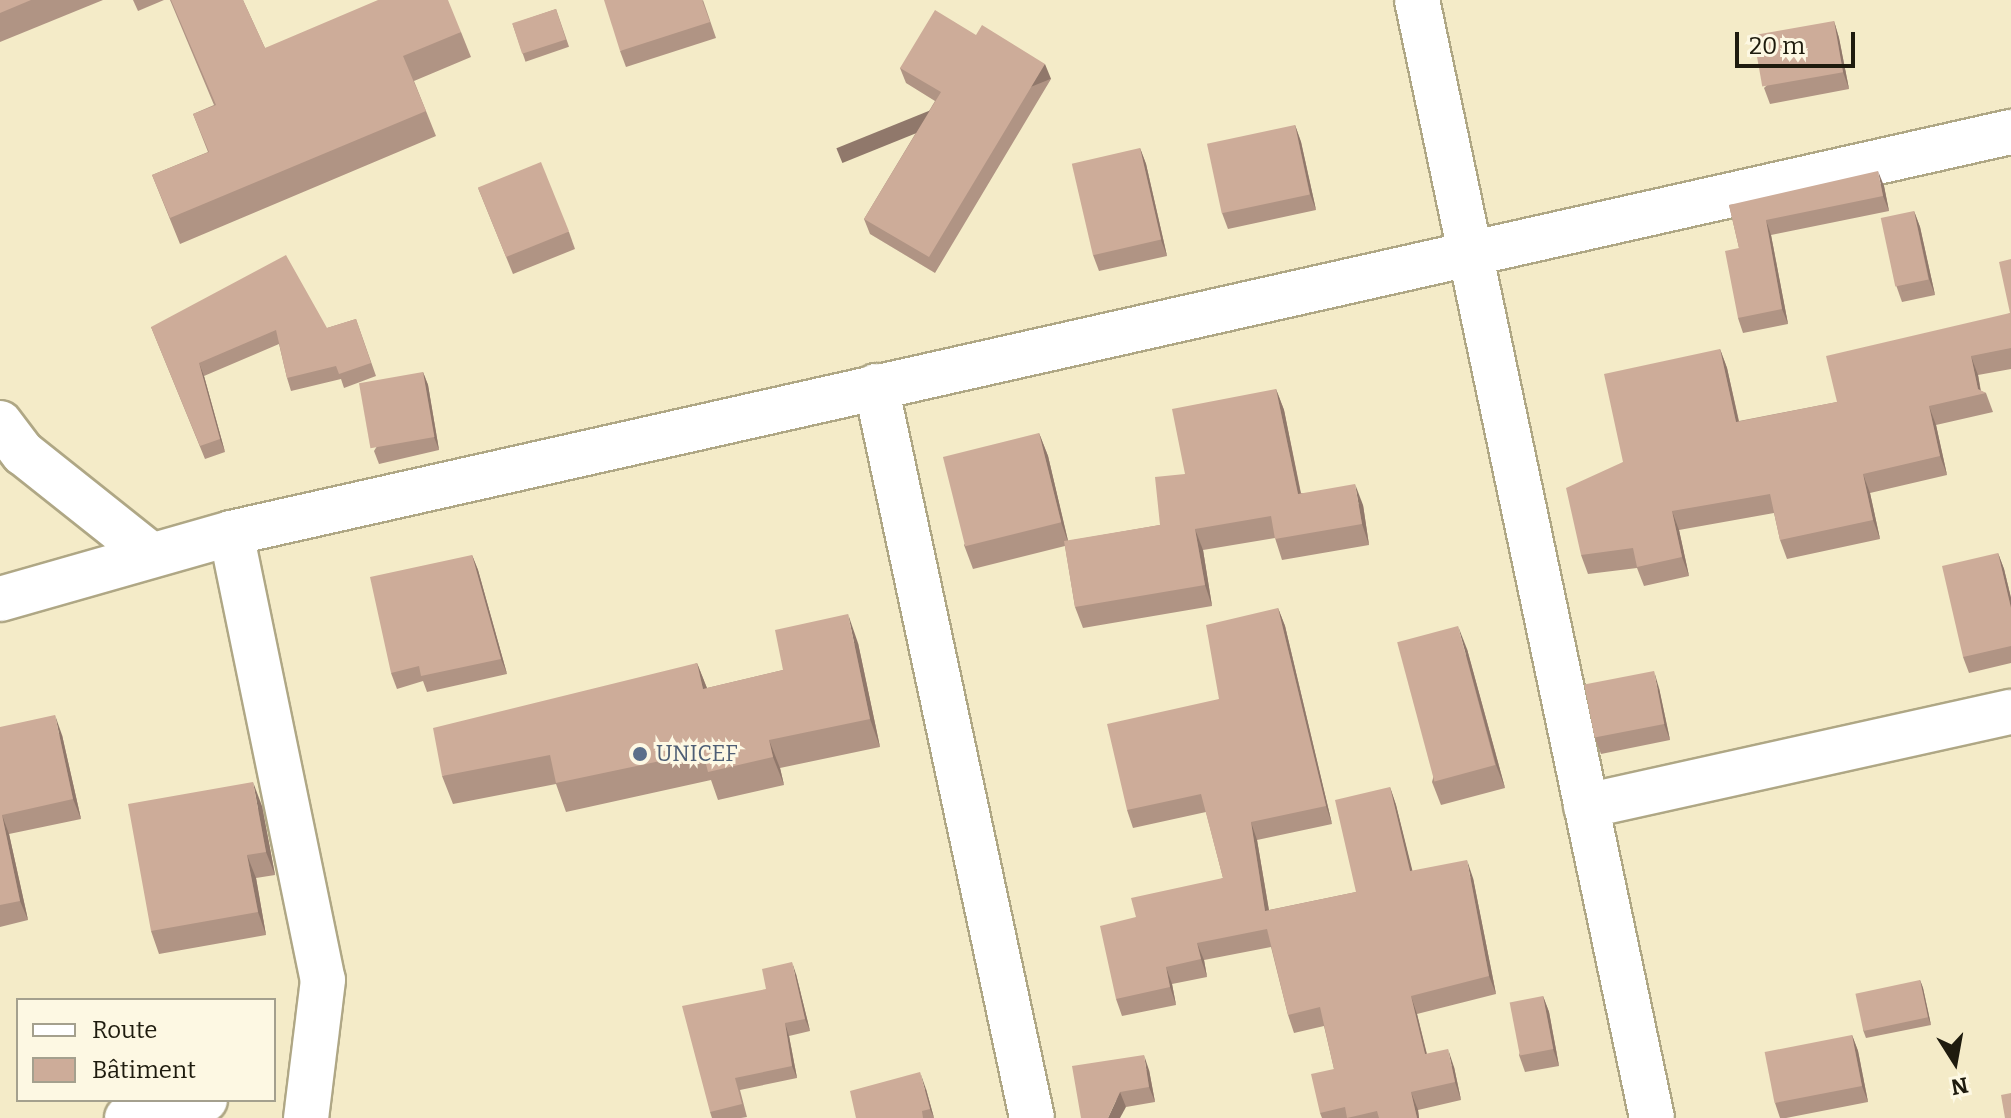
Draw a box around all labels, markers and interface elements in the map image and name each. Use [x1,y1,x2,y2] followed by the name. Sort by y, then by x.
[1739,16,1859,66] scale bar
[1749,32,1805,60] text: 20 m
[656,741,738,767] place label: UNICEF
[631,745,649,763] marker: UNICEF
[16,998,276,1102] legend
[92,1016,157,1044] text: Route
[1915,1022,1995,1102] north arrow
[92,1056,196,1084] text: Bâtiment
[1949,1071,1971,1101] text: N

